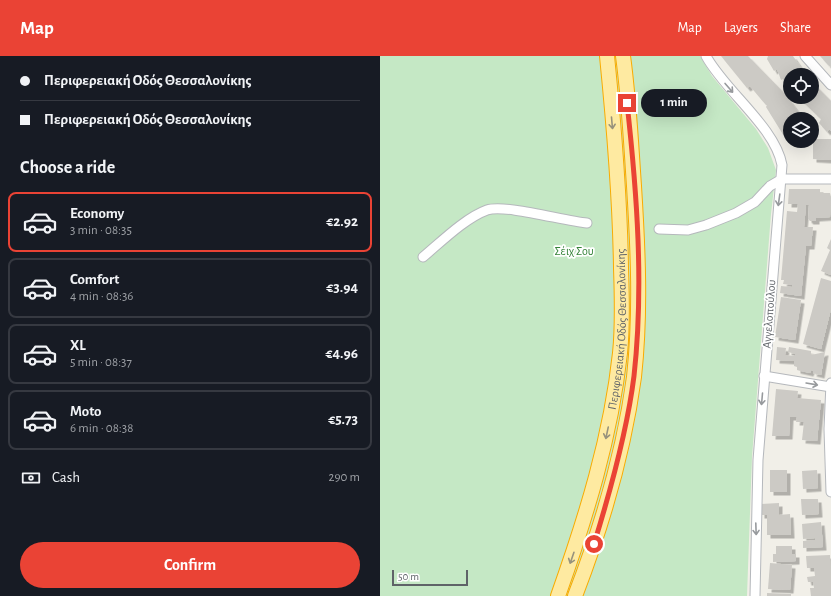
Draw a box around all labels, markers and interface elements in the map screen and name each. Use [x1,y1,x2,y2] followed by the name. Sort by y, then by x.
[20,19,54,38] text: Map
[677,21,702,35] text: Map
[724,21,758,35] text: Layers
[780,21,811,35] text: Share
[783,68,819,148] map controls
[783,68,819,104] button: locate
[44,73,252,88] text: Περιφερειακή Οδός Θεσσαλονίκης
[725,82,734,93] one-way arrow
[641,89,707,117] callout: 1 min
[618,94,636,112] route end
[660,96,688,109] text: 1 min
[44,112,252,127] text: Περιφερειακή Οδός Θεσσαλονίκης
[783,112,819,148] button: layers
[609,116,616,129] one-way arrow
[20,159,115,177] text: Choose a ride
[775,193,783,206] one-way arrow
[22,204,58,240] icon: car
[70,206,124,221] text: Economy
[326,214,358,229] text: €2.92
[70,224,132,237] text: 3 min · 08:35
[554,245,594,257] park label: Σέιχ Σου
[606,248,629,411] street label: Περιφερειακή Οδός Θεσσαλονίκης
[22,270,58,306] icon: car
[70,272,119,287] text: Comfort
[761,279,777,349] street label: Αγγελοπούλου
[326,280,358,295] text: €3.94
[70,290,133,303] text: 4 min · 08:36
[22,336,58,372] icon: car
[70,338,86,353] text: XL
[326,346,358,361] text: €4.96
[70,356,132,369] text: 5 min · 08:37
[805,380,818,388] one-way arrow
[759,392,766,405] one-way arrow
[22,402,58,438] icon: car
[70,404,102,419] text: Moto
[328,412,358,427] text: €5.73
[70,422,133,435] text: 6 min · 08:38
[602,426,610,439] one-way arrow
[20,467,42,489] icon: cash
[52,470,80,485] text: Cash
[329,471,360,484] text: 290 m
[752,522,760,535] one-way arrow
[585,535,603,553] route start
[20,542,360,588] button: Confirm
[567,552,575,564] one-way arrow
[392,568,468,587] scale bar
[398,571,419,582] text: 50 m

